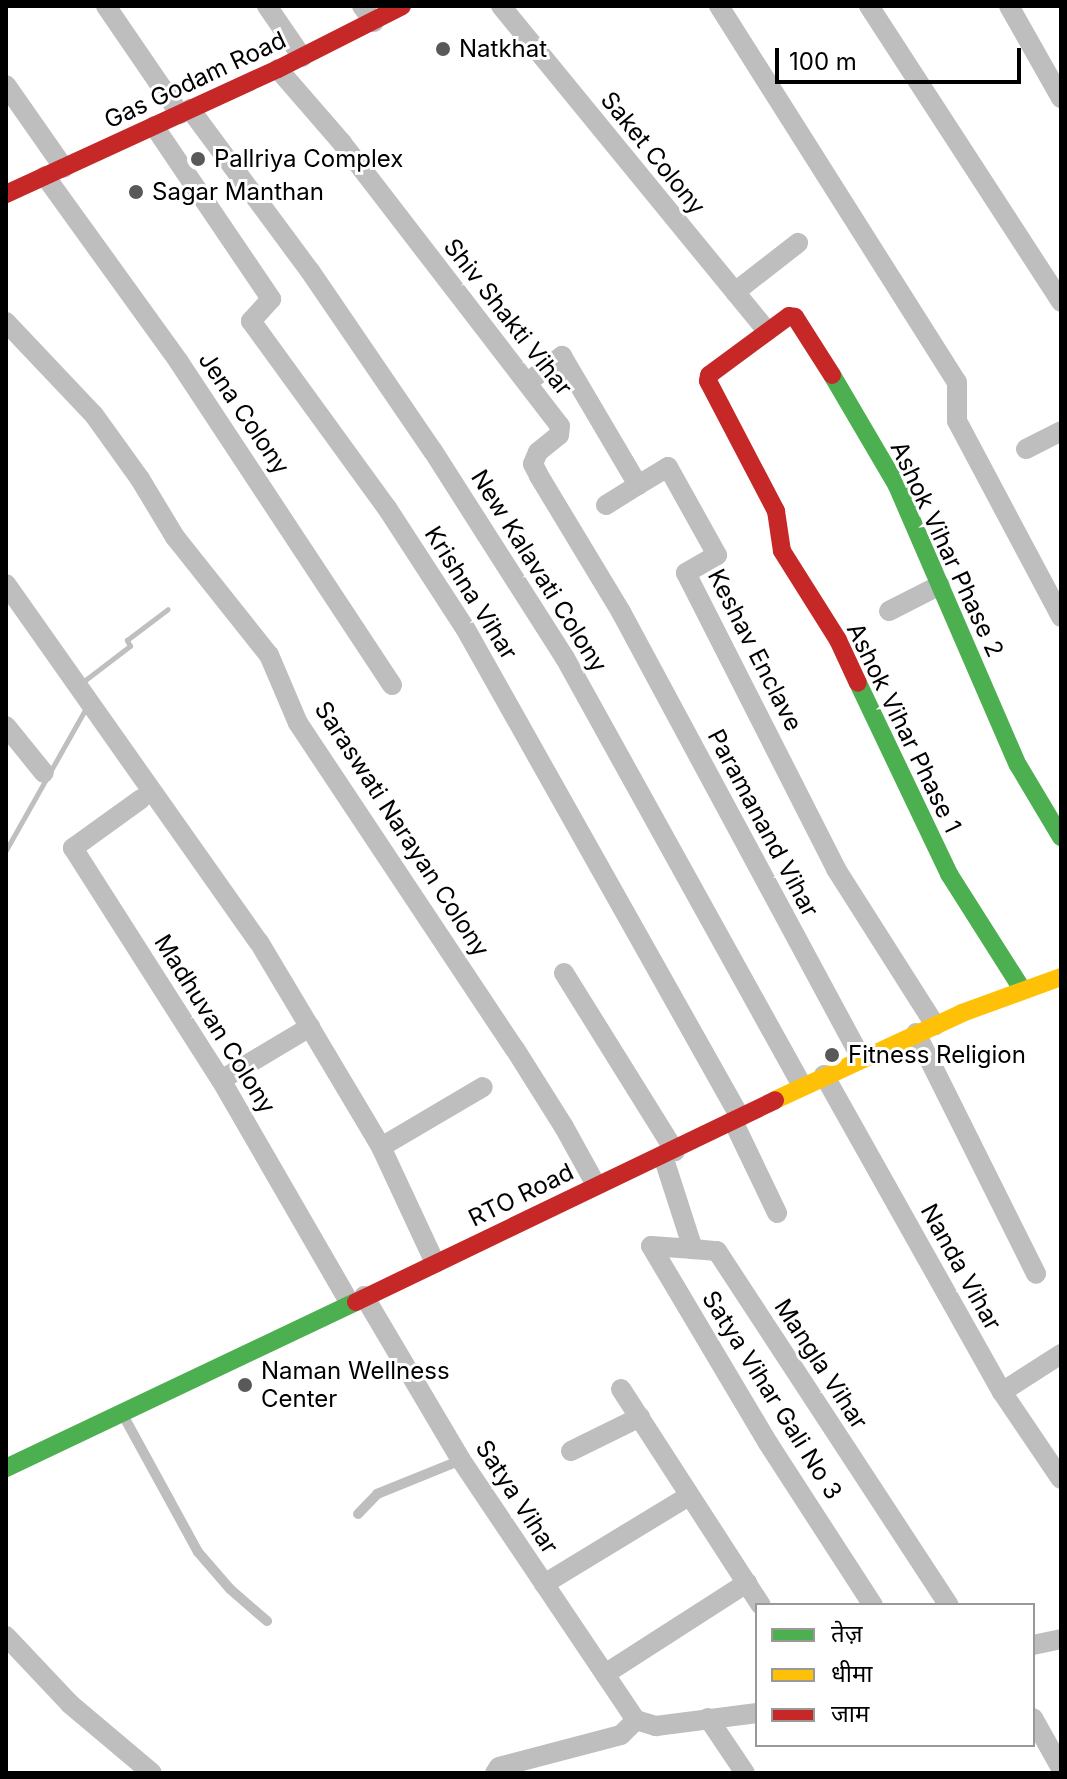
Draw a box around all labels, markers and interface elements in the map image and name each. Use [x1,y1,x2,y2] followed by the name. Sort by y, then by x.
[100,25,290,135] street label: Gas Godam Road
[779,32,1025,82] scale bar
[459,35,547,63] place label: Natkhat
[434,40,452,58] marker: Natkhat
[789,47,857,76] text: 100 m
[595,86,711,220] street label: Saket Colony
[214,145,403,173] place label: Pallriya Complex
[189,150,207,168] marker: Pallriya Complex
[152,178,324,206] place label: Sagar Manthan
[127,183,145,201] marker: Sagar Manthan
[438,233,578,401] street label: Shiv Shakti Vihar
[192,346,296,480] street label: Jena Colony
[884,437,1010,661] street label: Ashok Vihar Phase 2
[465,464,613,678] street label: New Kalavati Colony
[419,521,523,665] street label: Krishna Vihar
[702,564,808,736] street label: Keshav Enclave
[841,618,967,838] street label: Ashok Vihar Phase 1
[309,696,495,962] street label: Saraswati Narayan Colony
[701,724,825,922] street label: Paramanand Vihar
[148,929,282,1119] street label: Madhuvan Colony
[848,1041,1026,1069] place label: Fitness Religion
[823,1046,841,1064] marker: Fitness Religion
[464,1157,578,1233] street label: RTO Road
[915,1199,1007,1335] street label: Nanda Vihar
[696,1285,848,1505] street label: Satya Vihar Gali No 3
[768,1294,874,1434] street label: Mangla Vihar
[261,1357,450,1413] place label: Naman Wellness Center
[236,1376,254,1394] marker: Naman Wellness Center
[470,1435,564,1559] street label: Satya Vihar
[755,1603,1035,1747] legend
[831,1619,863,1648] text: तेज़
[831,1659,873,1688] text: धीमा
[831,1699,869,1728] text: जाम

